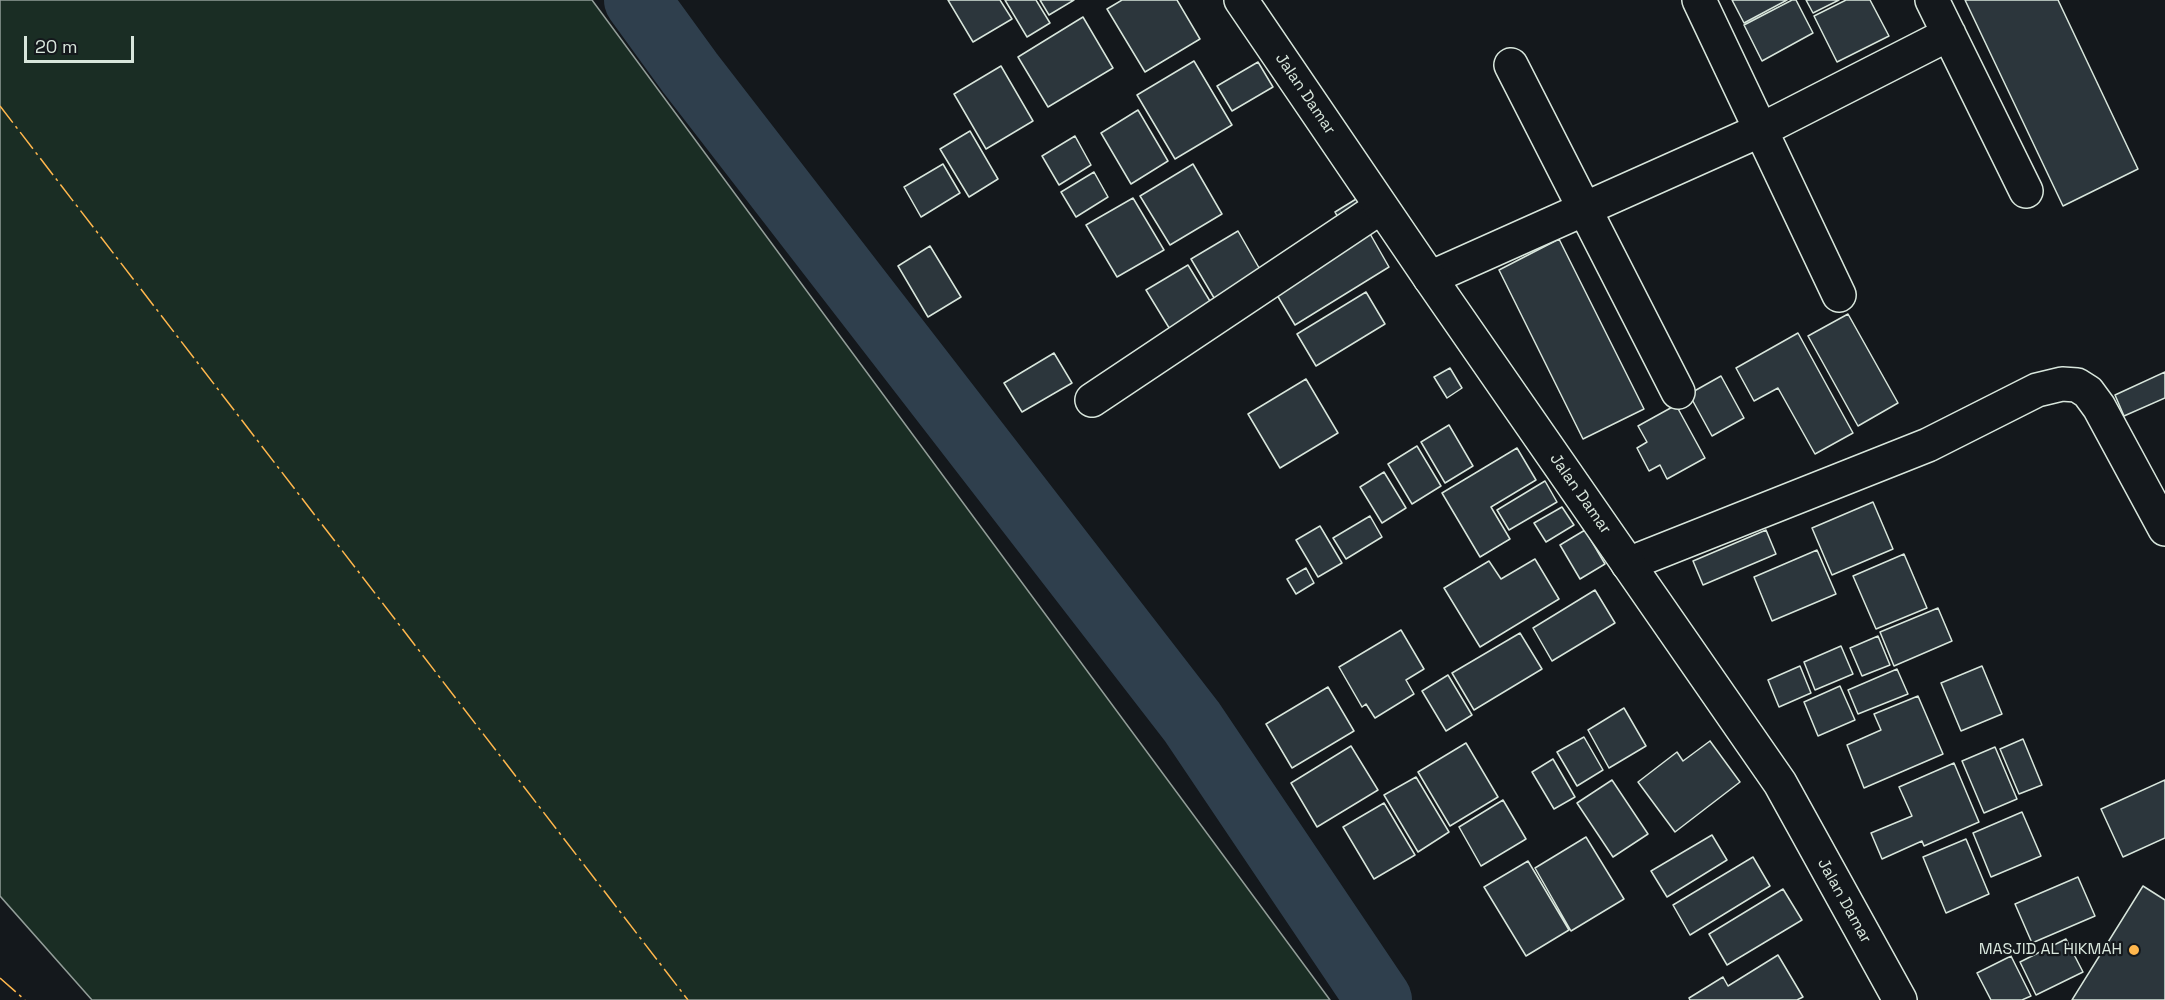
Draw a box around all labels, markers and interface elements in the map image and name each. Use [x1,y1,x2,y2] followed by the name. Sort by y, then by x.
[27,24,136,62] scale bar
[35,35,78,58] text: 20 m
[1271,50,1339,138] street label: Jalan Damar
[1545,450,1615,538] street label: Jalan Damar
[1813,855,1875,947] street label: Jalan Damar
[1979,940,2122,960] place label: MASJID AL HIKMAH
[2127,943,2141,957] marker: MASJID AL HIKMAH

